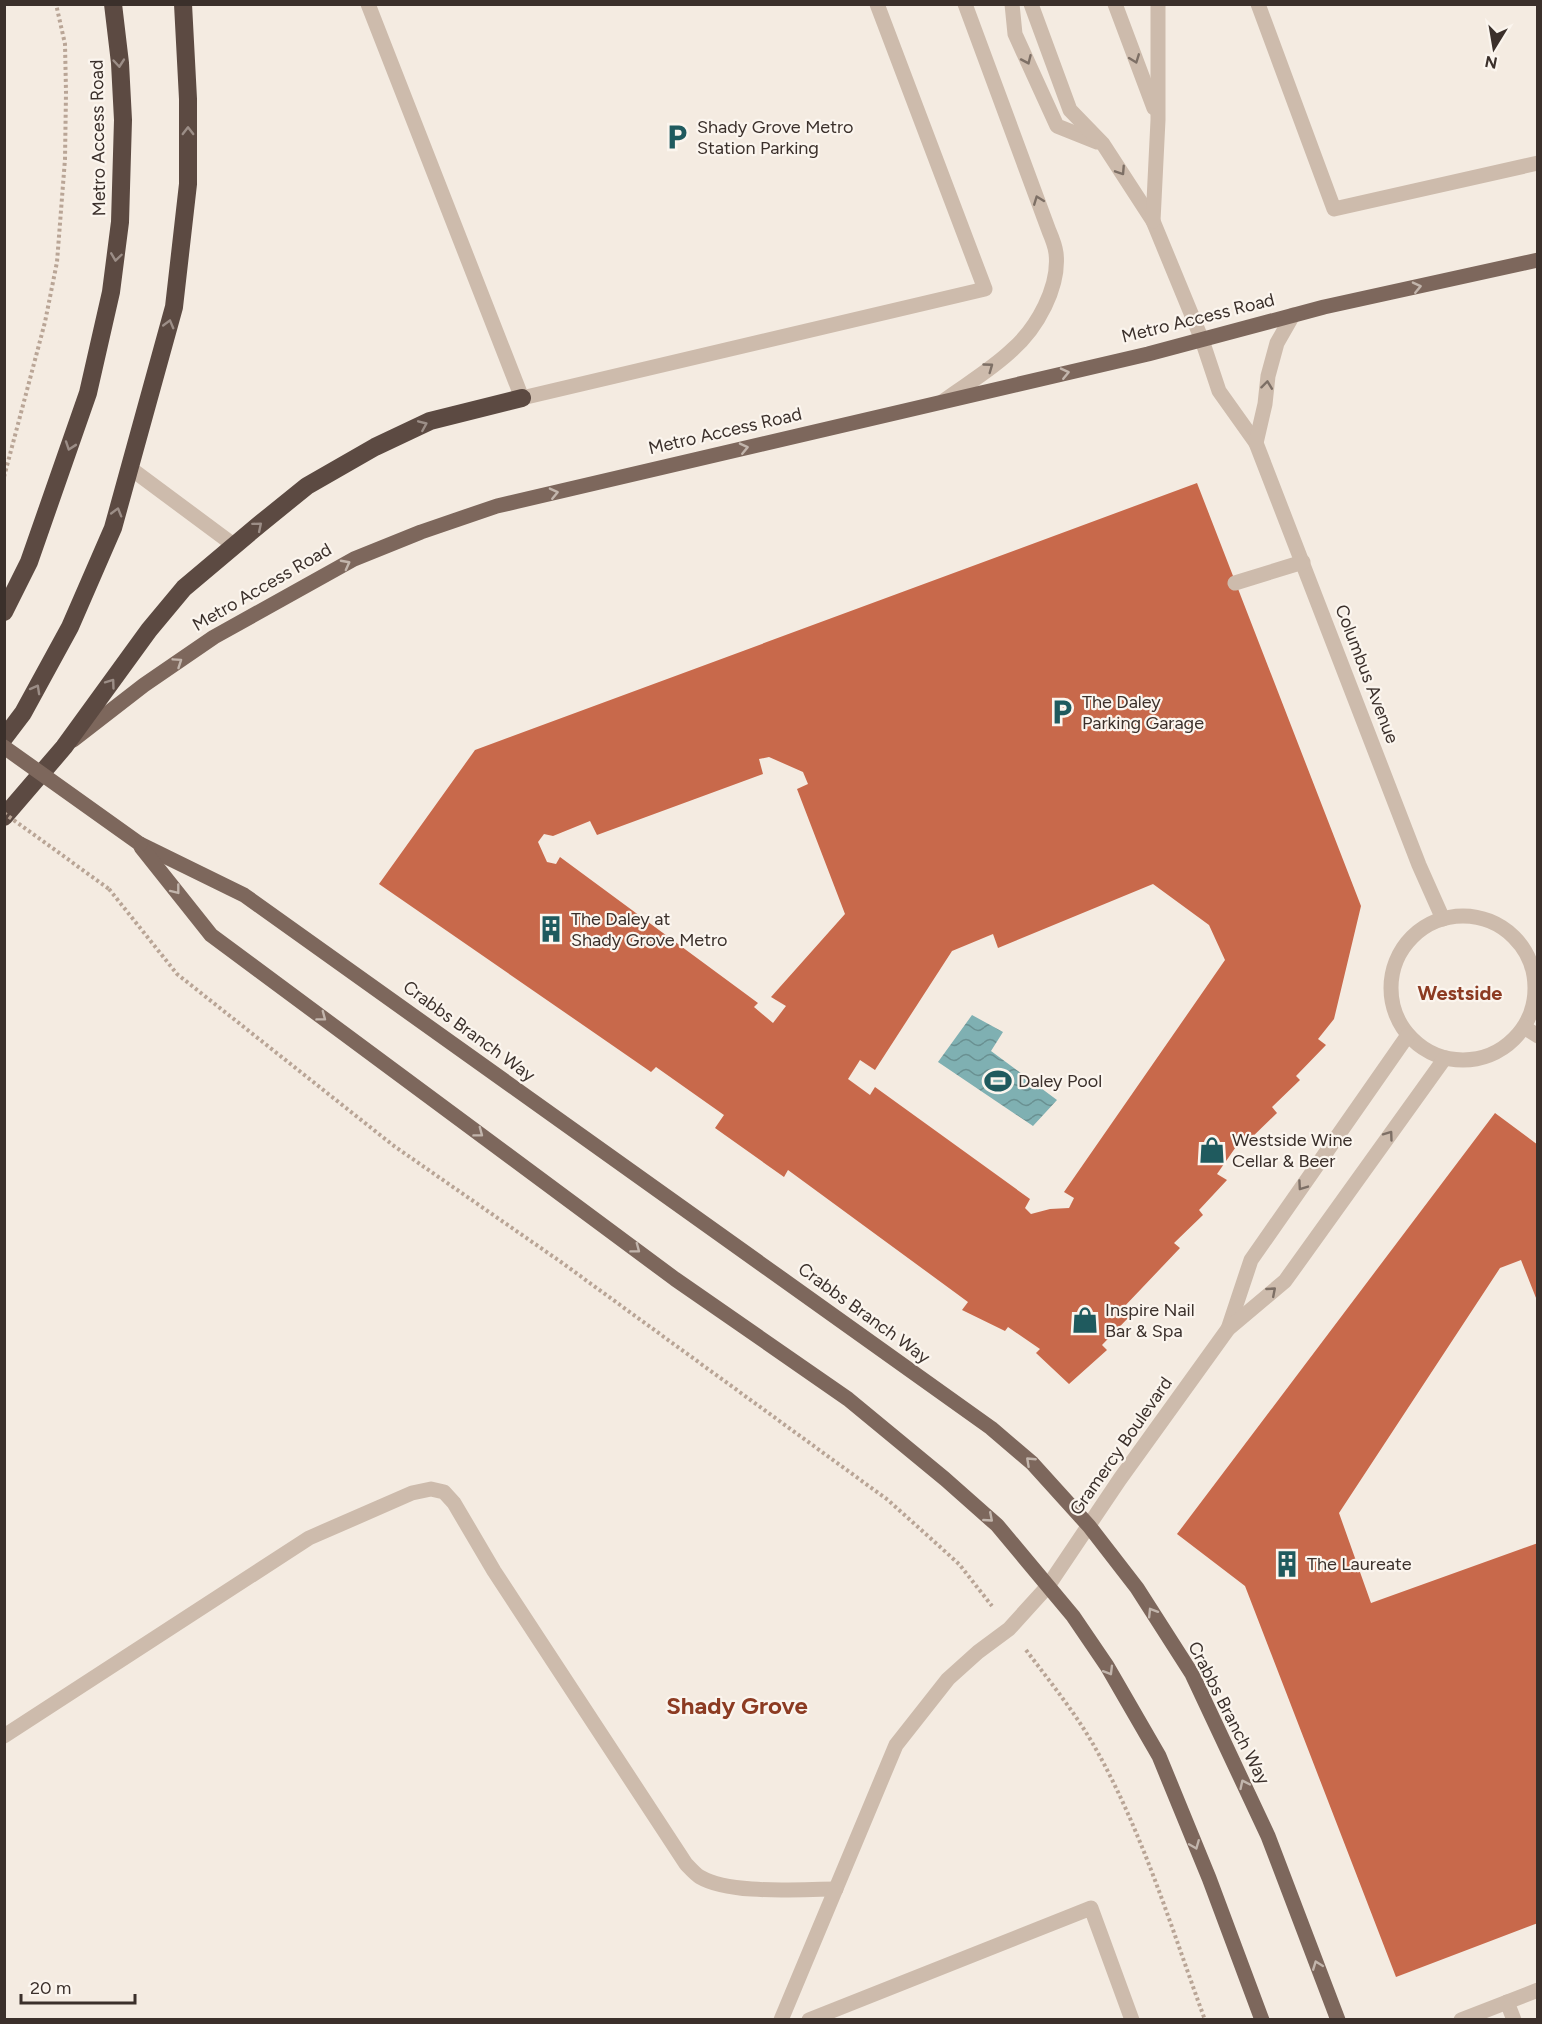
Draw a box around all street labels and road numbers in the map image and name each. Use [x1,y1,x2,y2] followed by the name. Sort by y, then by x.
[86,59,110,217] street label: Metro Access Road
[1119,288,1277,348] street label: Metro Access Road
[646,403,804,459] street label: Metro Access Road
[189,538,335,636] street label: Metro Access Road
[1330,601,1404,747] street label: Columbus Avenue
[399,976,540,1087] street label: Crabbs Branch Way
[794,1258,935,1369] street label: Crabbs Branch Way
[1065,1373,1177,1519] street label: Gramercy Boulevard
[1183,1638,1275,1789] street label: Crabbs Branch Way

